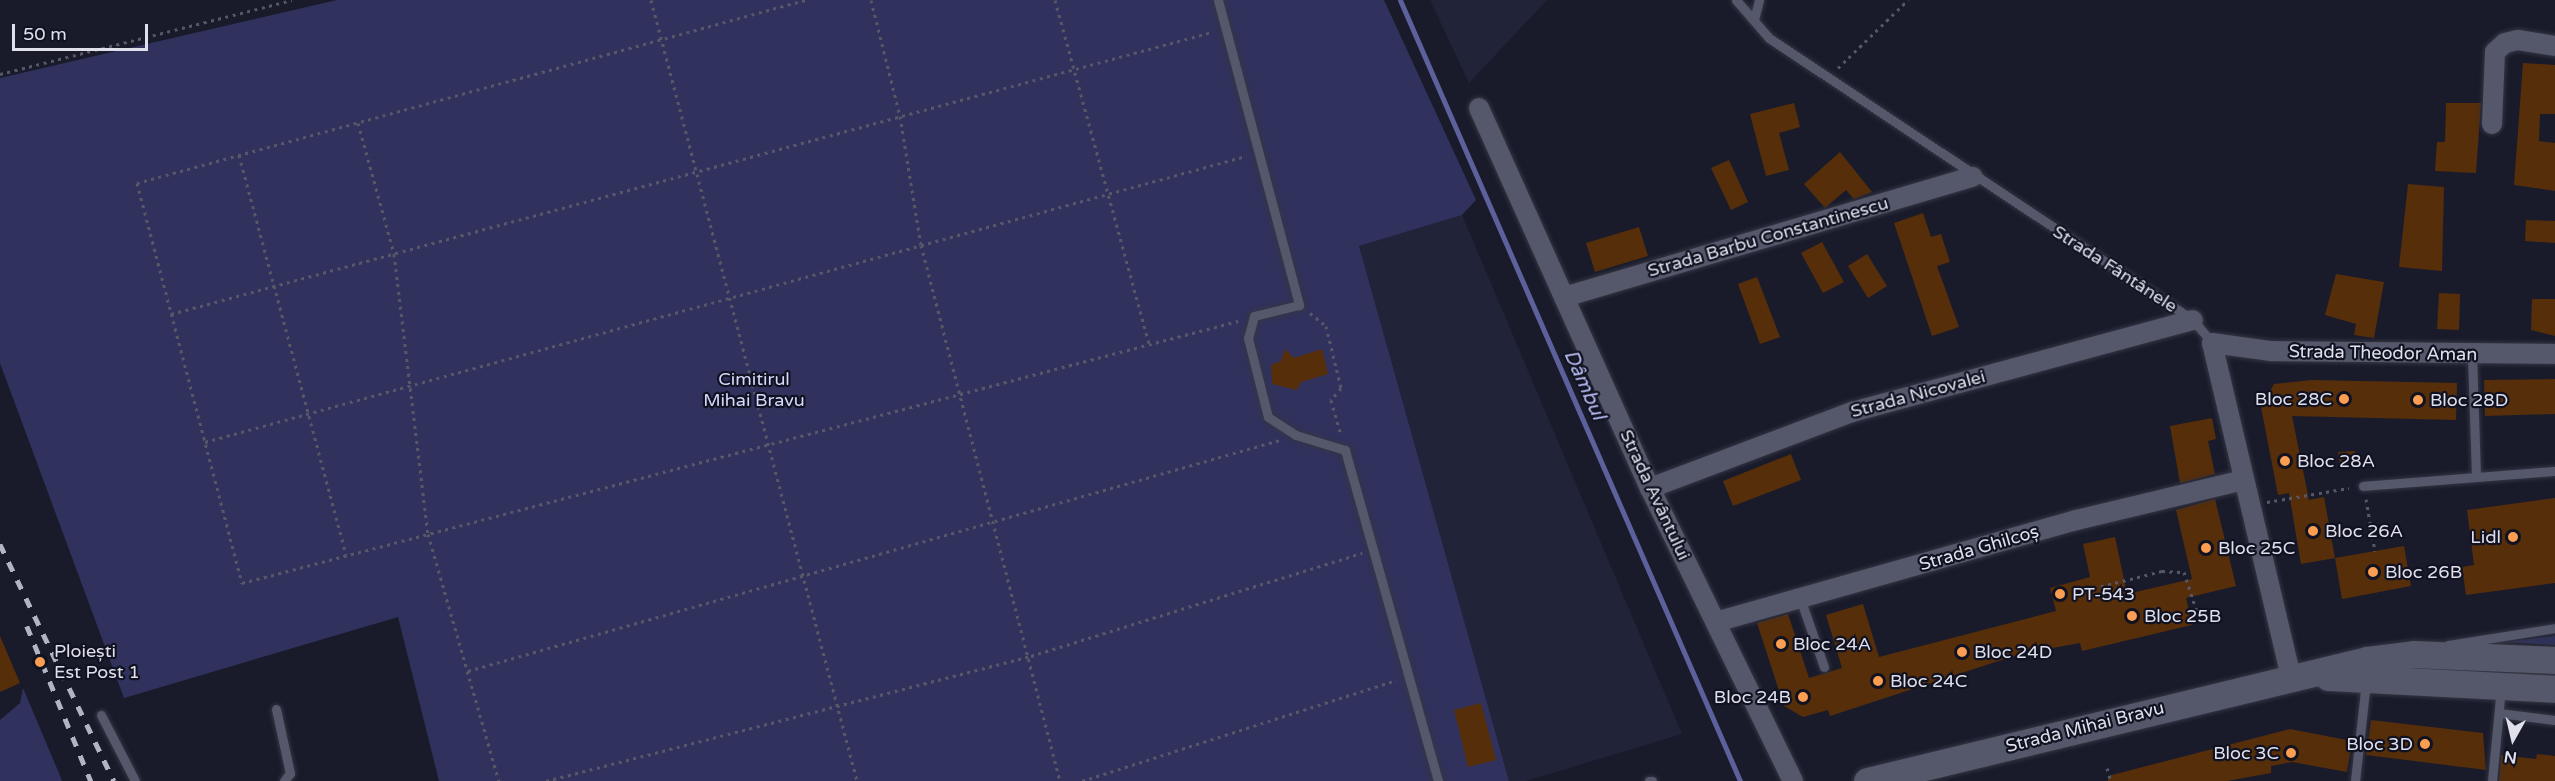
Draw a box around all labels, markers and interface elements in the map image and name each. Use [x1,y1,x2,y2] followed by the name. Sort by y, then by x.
[15,12,152,50] scale bar
[23,23,67,45] text: 50 m
[1645,192,1891,282] street label: Strada Barbu Constantinescu
[2049,221,2181,317] street label: Strada Fântânele
[2289,341,2477,365] street label: Strada Theodor Aman
[1558,346,1610,424] water label: Dâmbul
[1848,366,1988,422] street label: Strada Nicovalei
[703,369,805,412] park label: Cimitirul Mihai Bravu
[2255,388,2332,410] place label: Bloc 28C
[2430,389,2508,411] place label: Bloc 28D
[2337,392,2351,406] marker: Bloc 28C
[2411,393,2425,407] marker: Bloc 28D
[1615,426,1695,564] street label: Strada Avântului
[2297,450,2375,472] place label: Bloc 28A
[2278,454,2292,468] marker: Bloc 28A
[2325,520,2403,542] place label: Bloc 26A
[1917,521,2041,575] street label: Strada Ghilcoș
[2306,524,2320,538] marker: Bloc 26A
[2470,526,2501,548] place label: Lidl
[2506,530,2520,544] marker: Lidl
[2218,537,2295,559] place label: Bloc 25C
[2199,541,2213,555] marker: Bloc 25C
[2385,561,2462,583] place label: Bloc 26B
[2366,565,2380,579] marker: Bloc 26B
[2072,583,2135,605] place label: PT-543
[2053,587,2067,601] marker: PT-543
[2144,605,2221,627] place label: Bloc 25B
[2125,609,2139,623] marker: Bloc 25B
[1793,633,1871,655] place label: Bloc 24A
[1774,637,1788,651] marker: Bloc 24A
[54,641,140,684] place label: Ploiești Est Post 1
[1974,641,2052,663] place label: Bloc 24D
[1955,645,1969,659] marker: Bloc 24D
[31,653,49,671] marker: Ploiești Est Post 1
[1890,670,1967,692] place label: Bloc 24C
[1871,674,1885,688] marker: Bloc 24C
[1714,686,1791,708] place label: Bloc 24B
[1796,690,1810,704] marker: Bloc 24B
[2004,697,2166,757] street label: Strada Mihai Bravu
[2483,709,2543,769] north arrow
[2346,733,2413,755] place label: Bloc 3D
[2418,737,2432,751] marker: Bloc 3D
[2213,742,2279,764] place label: Bloc 3C
[2284,746,2298,760] marker: Bloc 3C
[2503,746,2518,768] text: N

